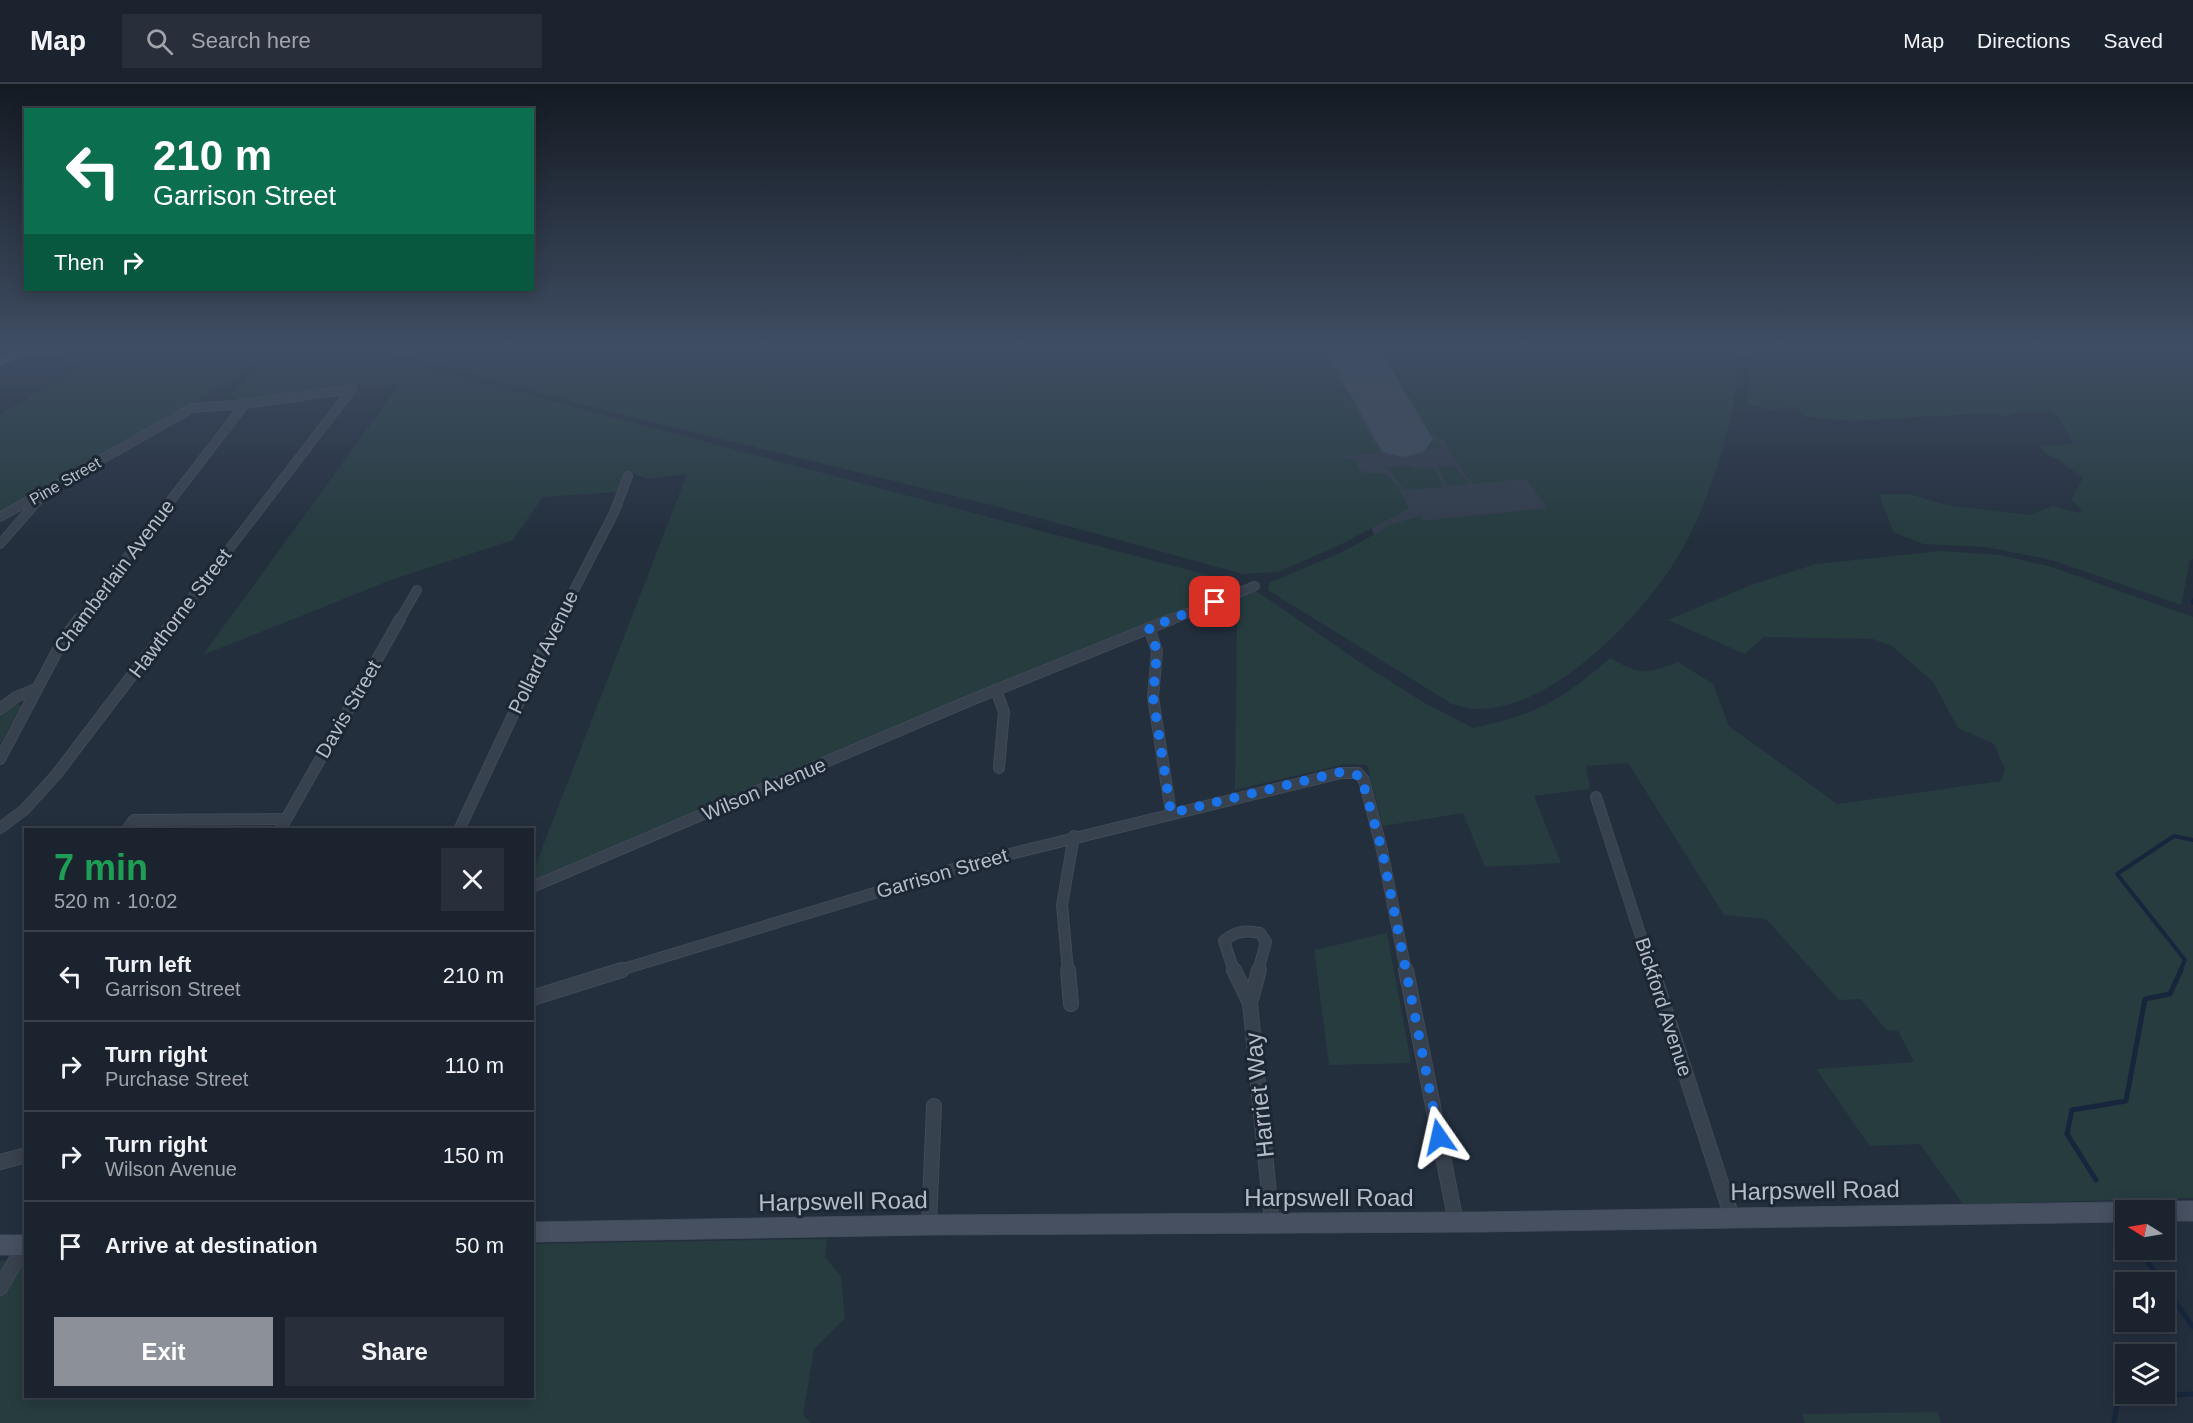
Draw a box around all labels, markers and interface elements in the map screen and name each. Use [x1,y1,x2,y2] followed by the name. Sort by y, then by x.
[122,14,542,68] search box
[30,25,86,56] text: Map
[143,25,176,58] icon: search
[191,28,311,53] text: Search here
[1903,29,1944,52] text: Map
[1977,29,2070,52] text: Directions
[2103,29,2163,52] text: Saved
[54,132,132,210] icon: left
[153,132,272,179] text: 210 m
[153,181,336,211] text: Garrison Street
[116,246,149,279] icon: right
[54,250,104,275] text: Then
[26,454,104,508] street label: Pine Street
[49,495,179,657] street label: Chamberlain Avenue
[124,544,236,682] street label: Hawthorne Street
[1189,576,1240,627] pin
[1198,585,1231,618] icon: arrive
[504,587,582,717] street label: Pollard Avenue
[311,656,385,762] street label: Davis Street
[699,753,829,825] street label: Wilson Avenue
[874,844,1011,902] street label: Garrison Street
[54,847,148,888] text: 7 min
[441,848,504,911] button: close
[54,890,177,912] text: 520 m · 10:02
[1631,935,1697,1079] street label: Bickford Avenue
[105,952,191,977] text: Turn left
[54,960,87,993] icon: left
[443,963,504,988] text: 210 m
[105,978,241,1000] text: Garrison Street
[1239,1031,1279,1159] street label: Harriet Way
[105,1042,207,1067] text: Turn right
[54,1050,87,1083] icon: right
[444,1053,504,1078] text: 110 m
[105,1068,248,1090] text: Purchase Street
[1407,1105,1471,1169] position arrow
[105,1132,207,1157] text: Turn right
[54,1140,87,1173] icon: right
[443,1143,504,1168] text: 150 m
[105,1158,237,1180] text: Wilson Avenue
[1730,1175,1900,1205] street label: Harpswell Road
[1244,1184,1414,1211] street label: Harpswell Road
[758,1186,928,1216] street label: Harpswell Road
[2115,1200,2175,1260] north arrow
[2115,1200,2175,1404] map controls
[54,1230,87,1263] icon: arrive
[105,1233,318,1258] text: Arrive at destination
[455,1233,504,1258] text: 50 m
[2115,1272,2175,1332] button: sound
[54,1317,273,1386] button: Exit
[285,1317,504,1386] button: Share
[2115,1344,2175,1404] button: layers

